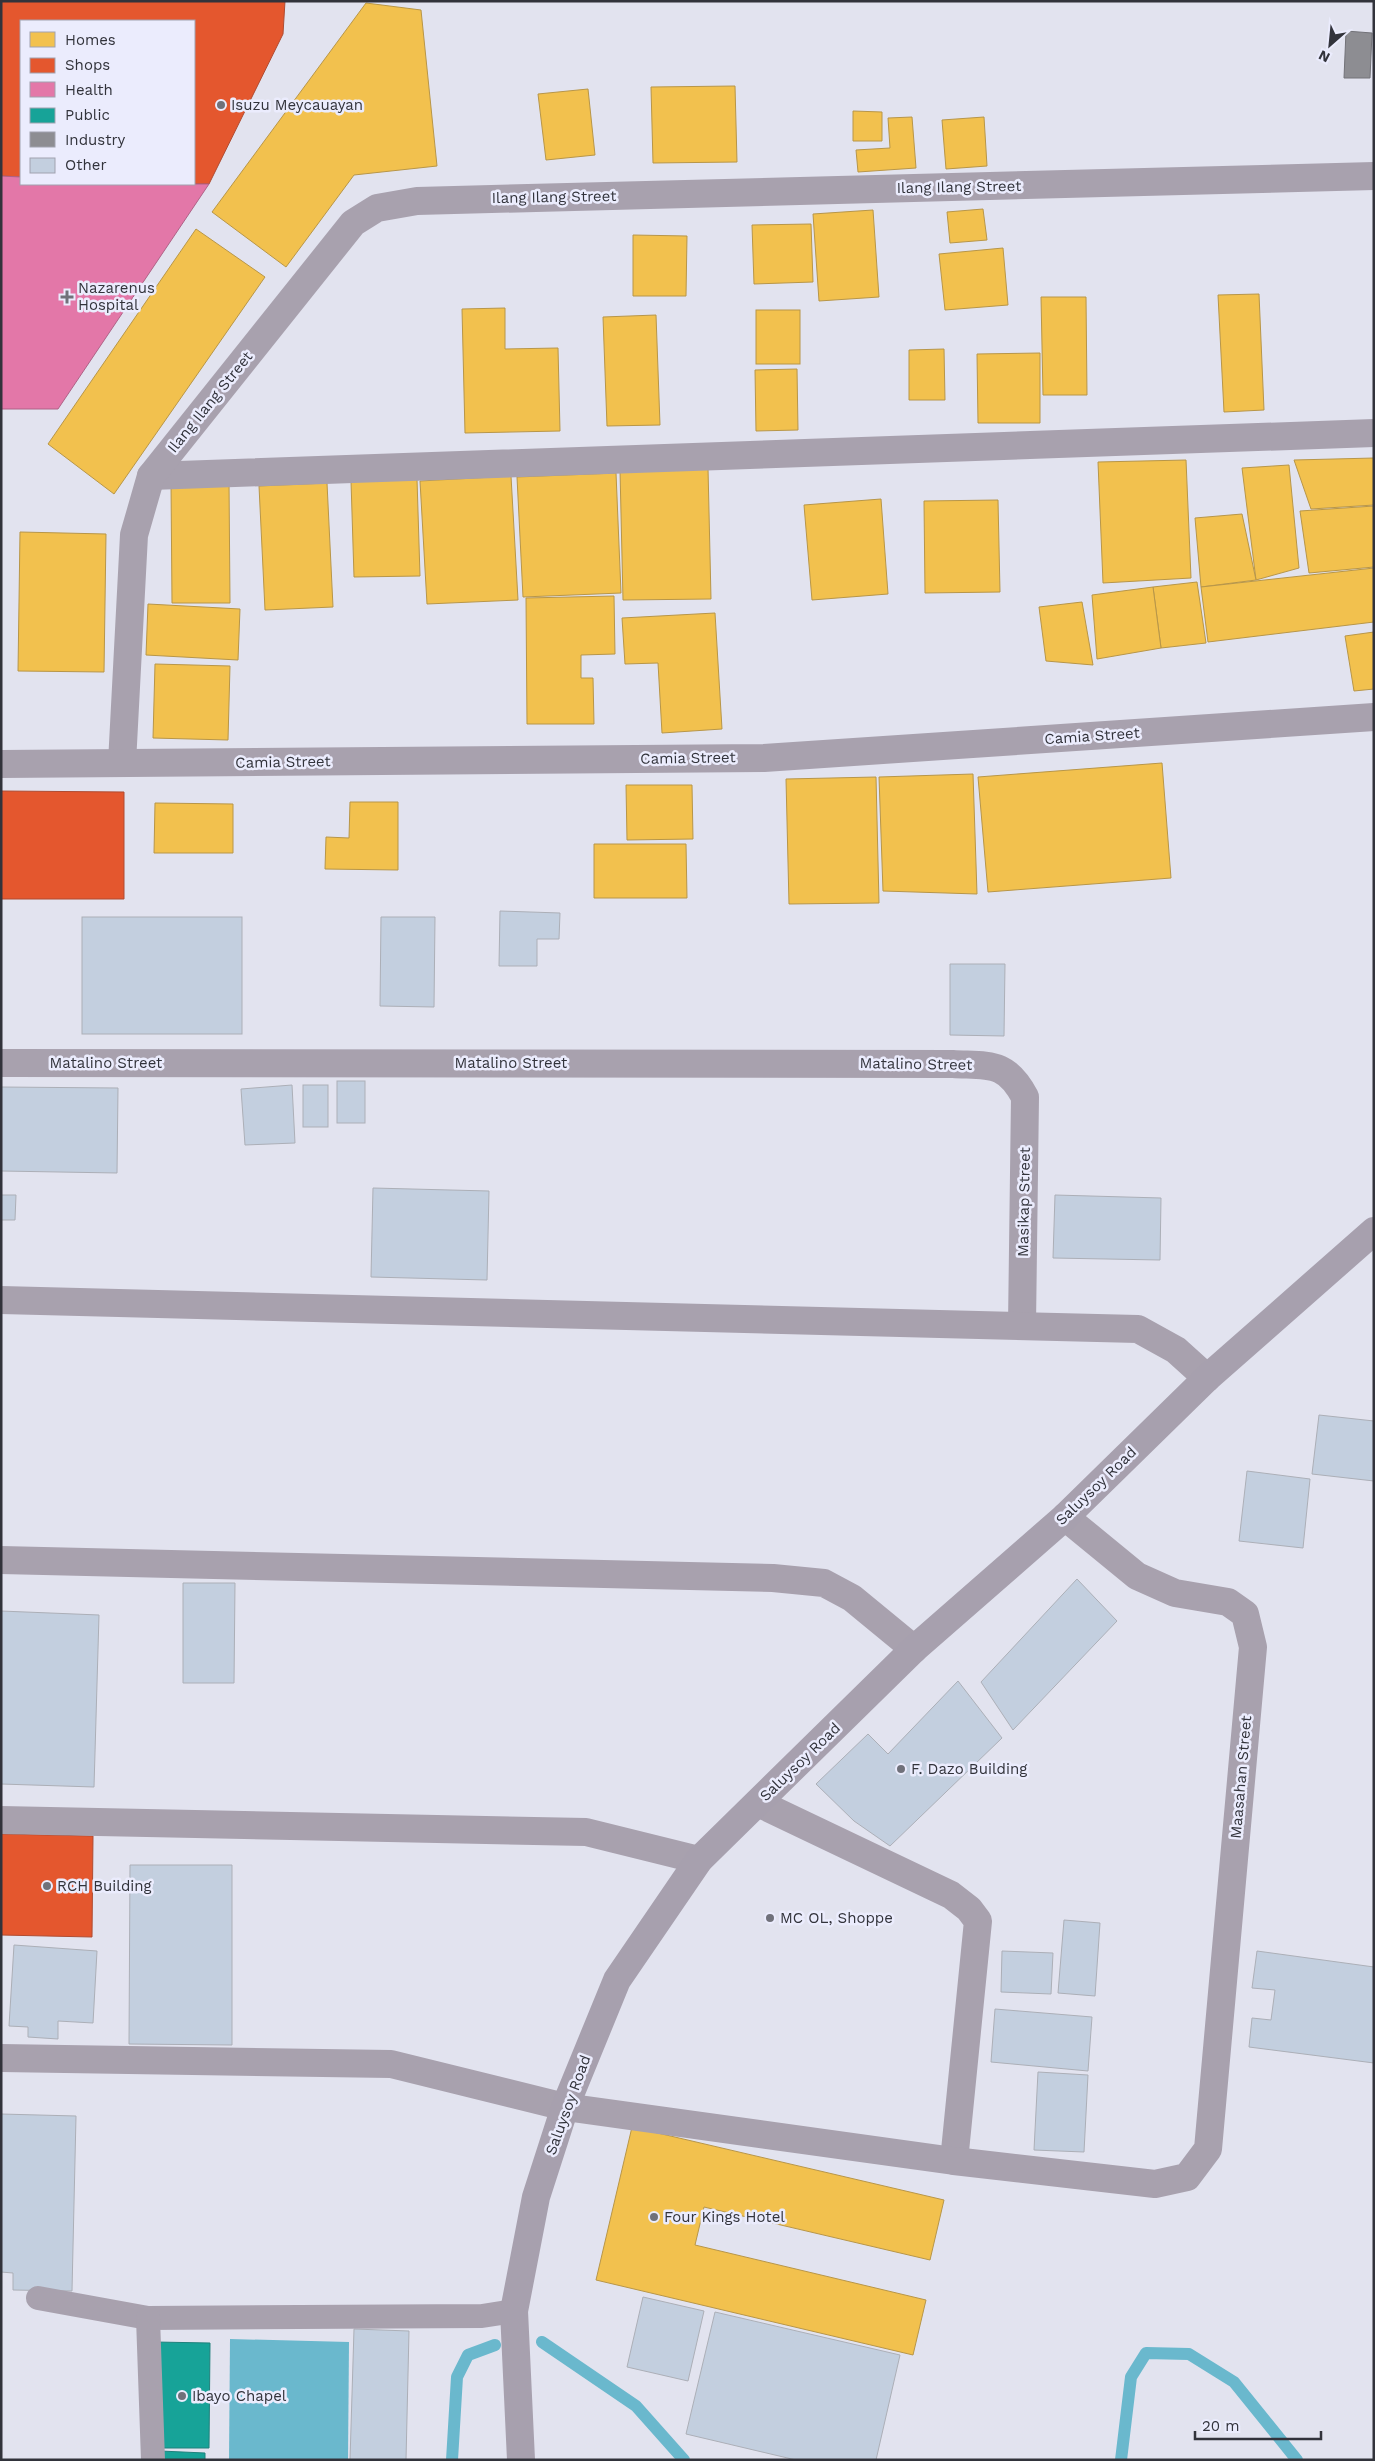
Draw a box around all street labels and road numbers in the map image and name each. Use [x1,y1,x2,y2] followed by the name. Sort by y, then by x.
[896,177,1022,197] street label: Ilang Ilang Street
[491,187,617,207] street label: Ilang Ilang Street
[164,347,257,456] street label: Ilang Ilang Street
[1044,724,1141,748] street label: Camia Street
[640,748,737,768] street label: Camia Street
[235,752,332,772] street label: Camia Street
[50,1054,163,1072] street label: Matalino Street
[455,1054,568,1072] street label: Matalino Street
[859,1054,973,1074] street label: Matalino Street
[1014,1146,1034,1257] street label: Masikap Street
[1052,1443,1140,1529] street label: Saluysoy Road
[1227,1714,1255,1839] street label: Maasahan Street
[756,1719,844,1805] street label: Saluysoy Road
[542,2053,594,2157] street label: Saluysoy Road

